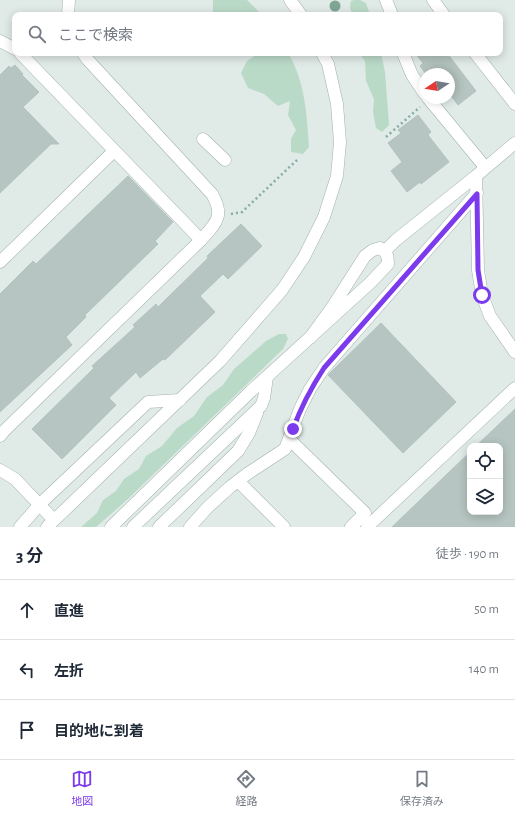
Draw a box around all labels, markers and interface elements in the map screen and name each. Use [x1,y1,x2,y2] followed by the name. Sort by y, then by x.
[12,12,503,56] search box
[26,23,48,45] icon: search
[58,28,133,43] text: ここで検索
[419,68,455,104] north arrow
[473,286,491,304] route start
[284,420,302,438] route end
[467,443,503,515] map controls
[467,443,503,479] button: locate
[467,479,503,515] button: layers
[16,547,43,564] text: 3 分
[436,548,499,561] text: 徒歩 · 190 m
[16,599,38,621] icon: ahead
[474,603,499,616] text: 50 m
[54,604,84,619] text: 直進
[16,659,38,681] icon: left
[469,663,499,676] text: 140 m
[54,664,84,679] text: 左折
[16,719,38,741] icon: arrive
[54,724,144,739] text: 目的地に到着
[71,768,93,808] tab: 地図
[235,768,257,808] tab: 経路
[400,768,444,808] tab: 保存済み

